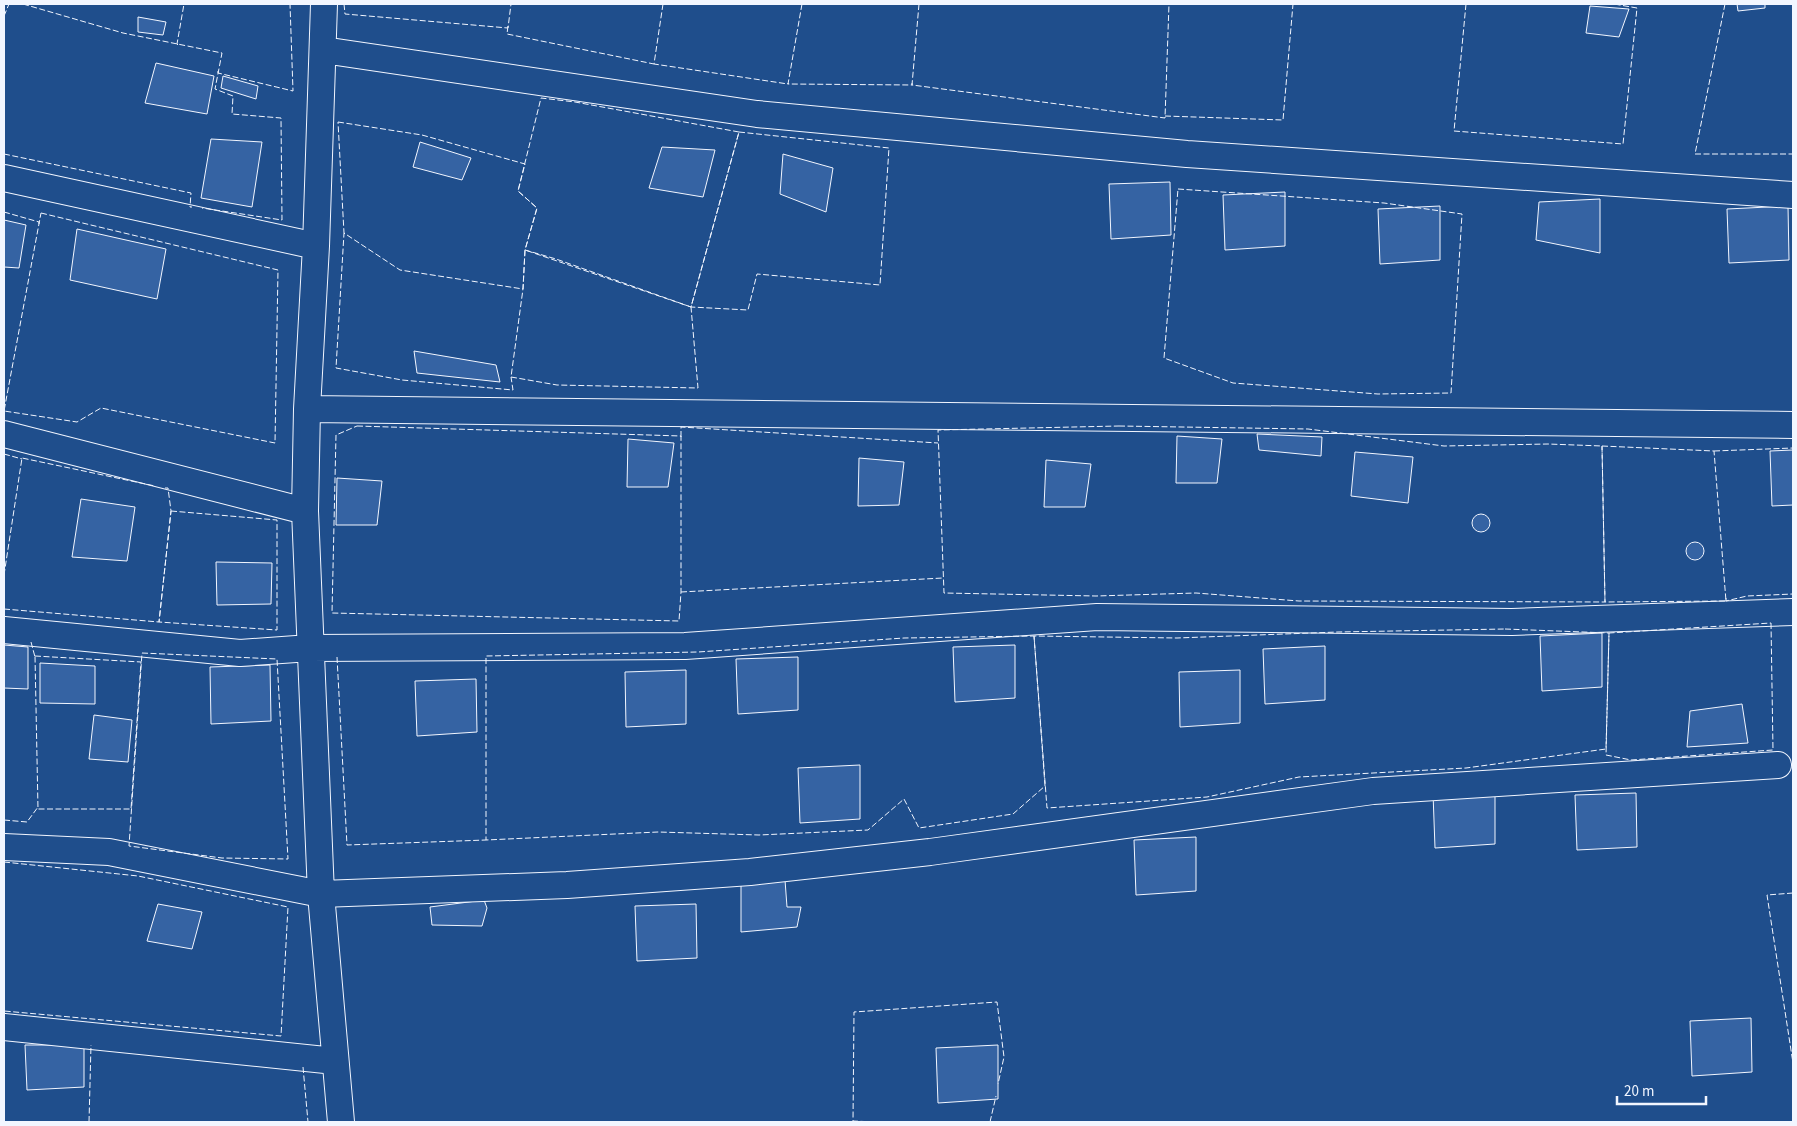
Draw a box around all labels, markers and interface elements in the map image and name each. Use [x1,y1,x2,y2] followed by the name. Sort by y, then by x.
[1617,1074,1706,1106] scale bar
[1624,1081,1654,1102] text: 20 m

